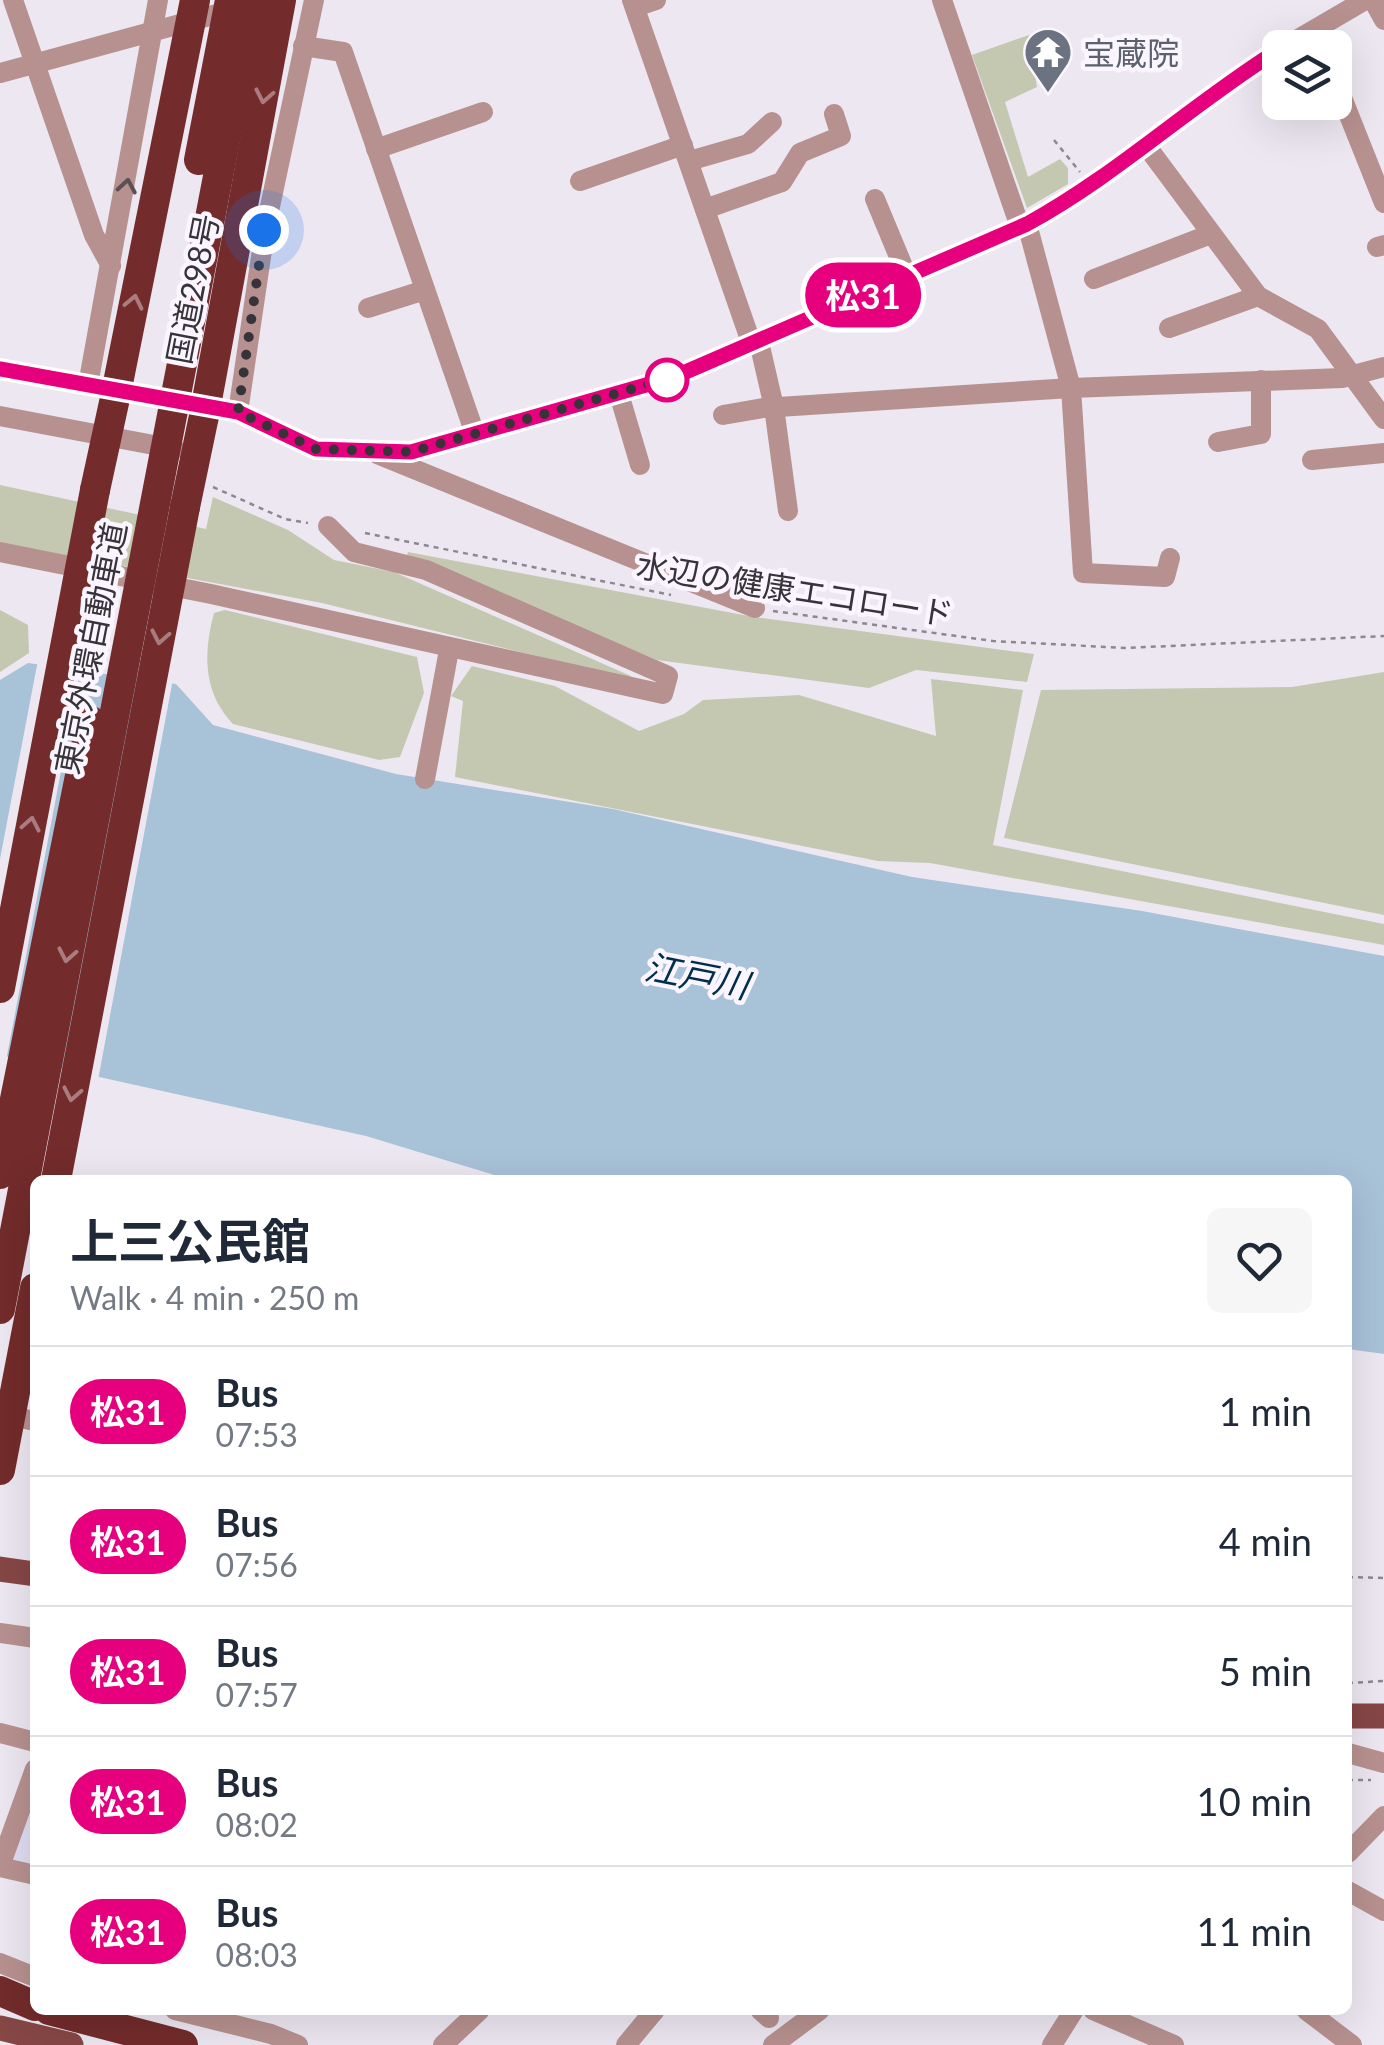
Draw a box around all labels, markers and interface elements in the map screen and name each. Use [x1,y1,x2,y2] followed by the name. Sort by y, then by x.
[1022,26,1074,94] temple icon: 宝蔵院
[1262,30,1352,120] map controls
[1262,30,1352,120] button: layers
[1083,33,1179,72] place label: 宝蔵院
[254,87,275,104] one-way arrow
[116,178,137,194] one-way arrow
[239,205,289,255] your location
[158,211,226,367] street label: 国道298号
[806,262,920,328] line badge: 松31
[825,274,901,316] text: 松31
[122,294,143,311] one-way arrow
[646,359,688,401] unlabelled marker
[46,519,134,777] street label: 東京外環自動車道
[634,545,956,633] street label: 水辺の健康エコロード
[150,629,171,645] one-way arrow
[20,815,41,832] one-way arrow
[641,944,756,1006] water label: 江戸川
[58,946,79,963] one-way arrow
[63,1085,84,1102] one-way arrow
[1207,1208,1312,1313] button: heart
[70,1212,310,1269] text: 上三公民館
[70,1278,359,1317] text: Walk · 4 min · 250 m
[216,1369,278,1415] text: Bus
[1219,1388,1312,1434] text: 1 min
[90,1390,166,1432] text: 松31
[216,1415,298,1454] text: 07:53
[216,1499,278,1545] text: Bus
[1219,1518,1312,1564] text: 4 min
[90,1520,166,1562] text: 松31
[216,1545,298,1584] text: 07:56
[216,1629,278,1675] text: Bus
[1219,1648,1312,1694] text: 5 min
[90,1650,166,1692] text: 松31
[216,1675,298,1714] text: 07:57
[216,1759,278,1805] text: Bus
[1197,1778,1312,1824] text: 10 min
[90,1780,166,1822] text: 松31
[216,1805,298,1844] text: 08:02
[216,1889,278,1935] text: Bus
[1197,1908,1312,1954] text: 11 min
[90,1910,166,1952] text: 松31
[216,1935,298,1974] text: 08:03

